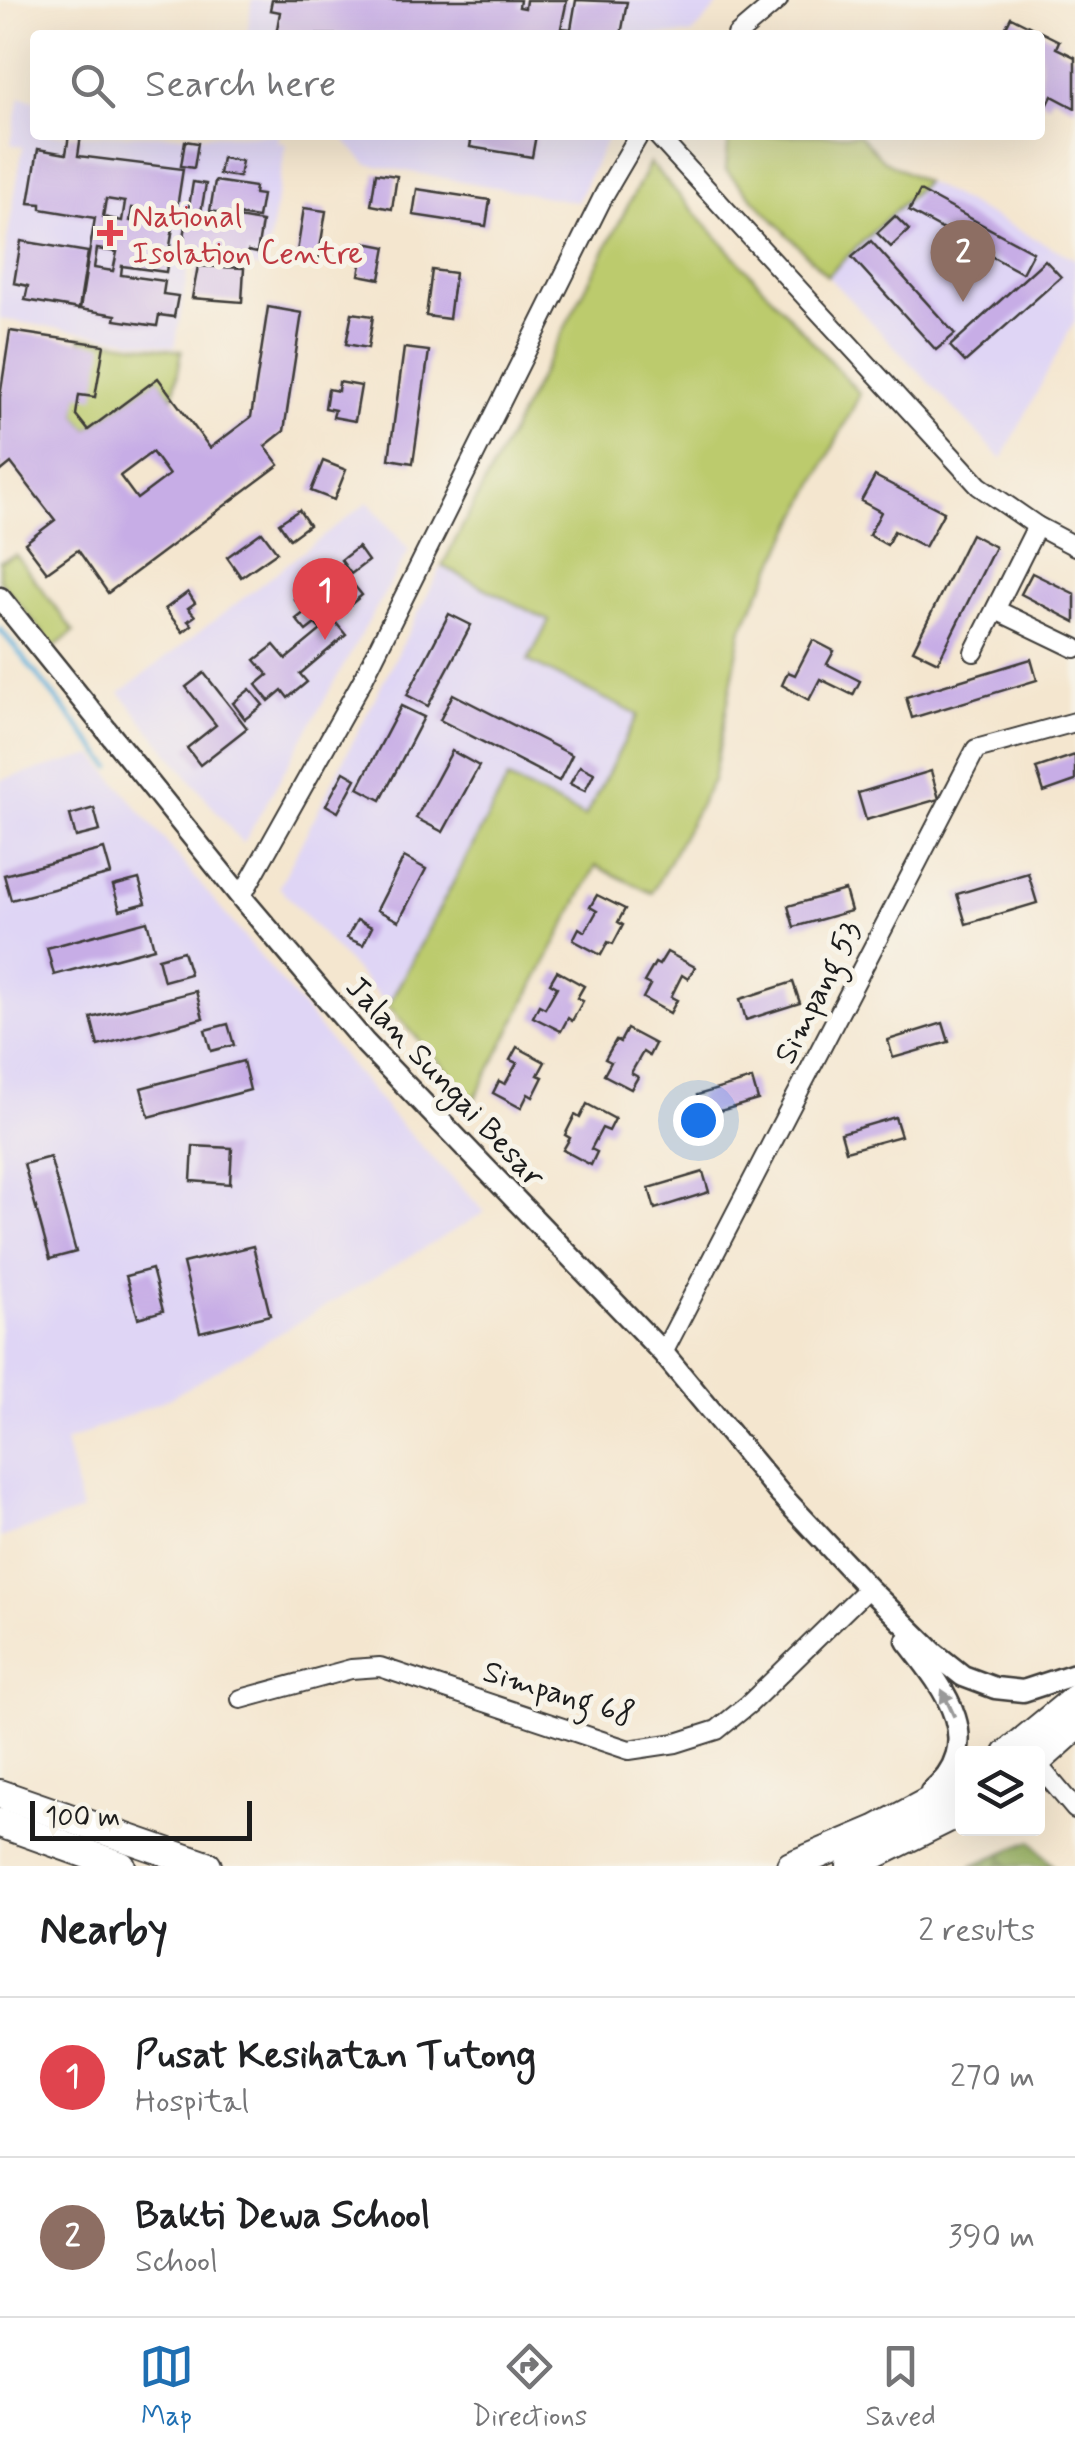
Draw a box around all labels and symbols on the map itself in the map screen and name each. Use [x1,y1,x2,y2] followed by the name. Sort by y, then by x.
[132,196,363,275] place label: National Isolation Centre
[97,220,123,246] marker: National Isolation Centre
[930,220,996,302] pin: 2
[292,558,358,640] pin: 1
[765,914,875,1073] street label: Simpang 53
[334,967,554,1199] street label: Jalan Sungai Besar
[673,1095,724,1146] your location
[477,1651,639,1740] street label: Simpang 68
[940,1689,957,1718] one-way arrow
[30,1796,252,1840] scale bar

